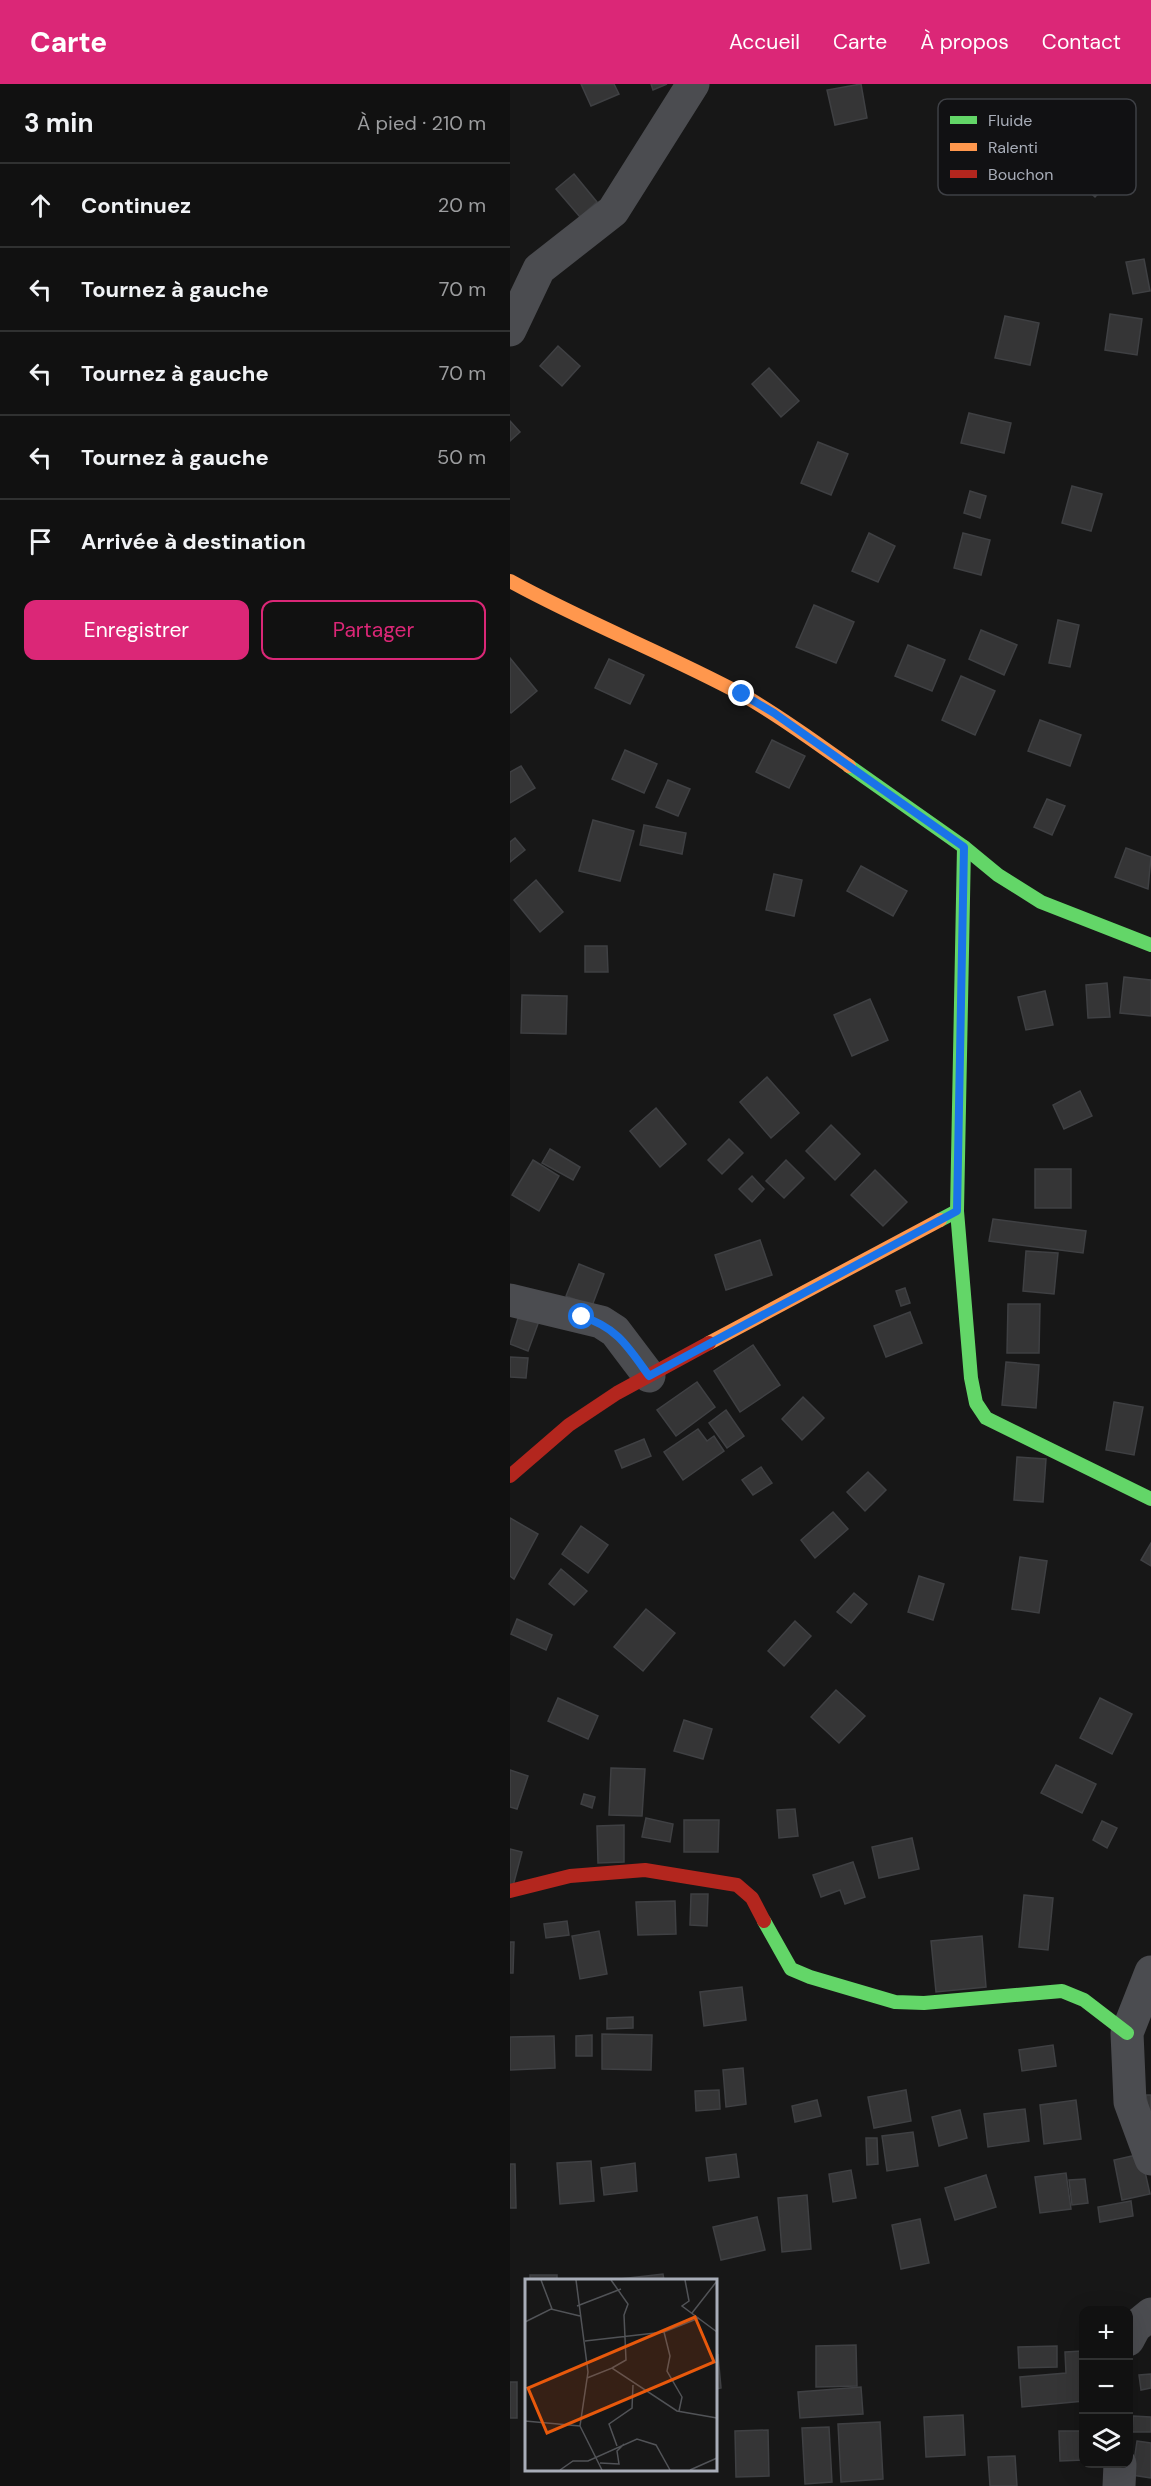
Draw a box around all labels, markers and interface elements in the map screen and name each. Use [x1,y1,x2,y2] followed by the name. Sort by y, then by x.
[30,24,107,61] text: Carte
[729,28,800,56] text: Accueil
[833,28,887,56] text: Carte
[920,28,1009,56] text: À propos
[1042,28,1121,56] text: Contact
[938,99,1136,195] legend
[24,106,93,140] text: 3 min
[357,110,486,136] text: À pied · 210 m
[988,110,1032,131] text: Fluide
[988,137,1038,158] text: Ralenti
[988,164,1053,185] text: Bouchon
[24,189,57,222] icon: ahead
[81,191,191,220] text: Continuez
[438,192,486,218] text: 20 m
[24,273,57,306] icon: left
[81,275,269,304] text: Tournez à gauche
[439,276,486,302] text: 70 m
[24,357,57,390] icon: left
[81,359,269,388] text: Tournez à gauche
[439,360,486,386] text: 70 m
[24,441,57,474] icon: left
[81,443,269,472] text: Tournez à gauche
[437,444,486,470] text: 50 m
[24,525,57,558] icon: arrive
[81,527,306,556] text: Arrivée à destination
[24,600,249,660] button: Enregistrer
[261,600,486,660] button: Partager
[728,680,754,706] route end
[568,1303,594,1329] route start
[525,2279,717,2471] inset map
[1079,2306,1133,2468] map controls
[1079,2306,1133,2360] button: +
[1079,2360,1133,2414] button: −
[1079,2414,1133,2468] button: layers

